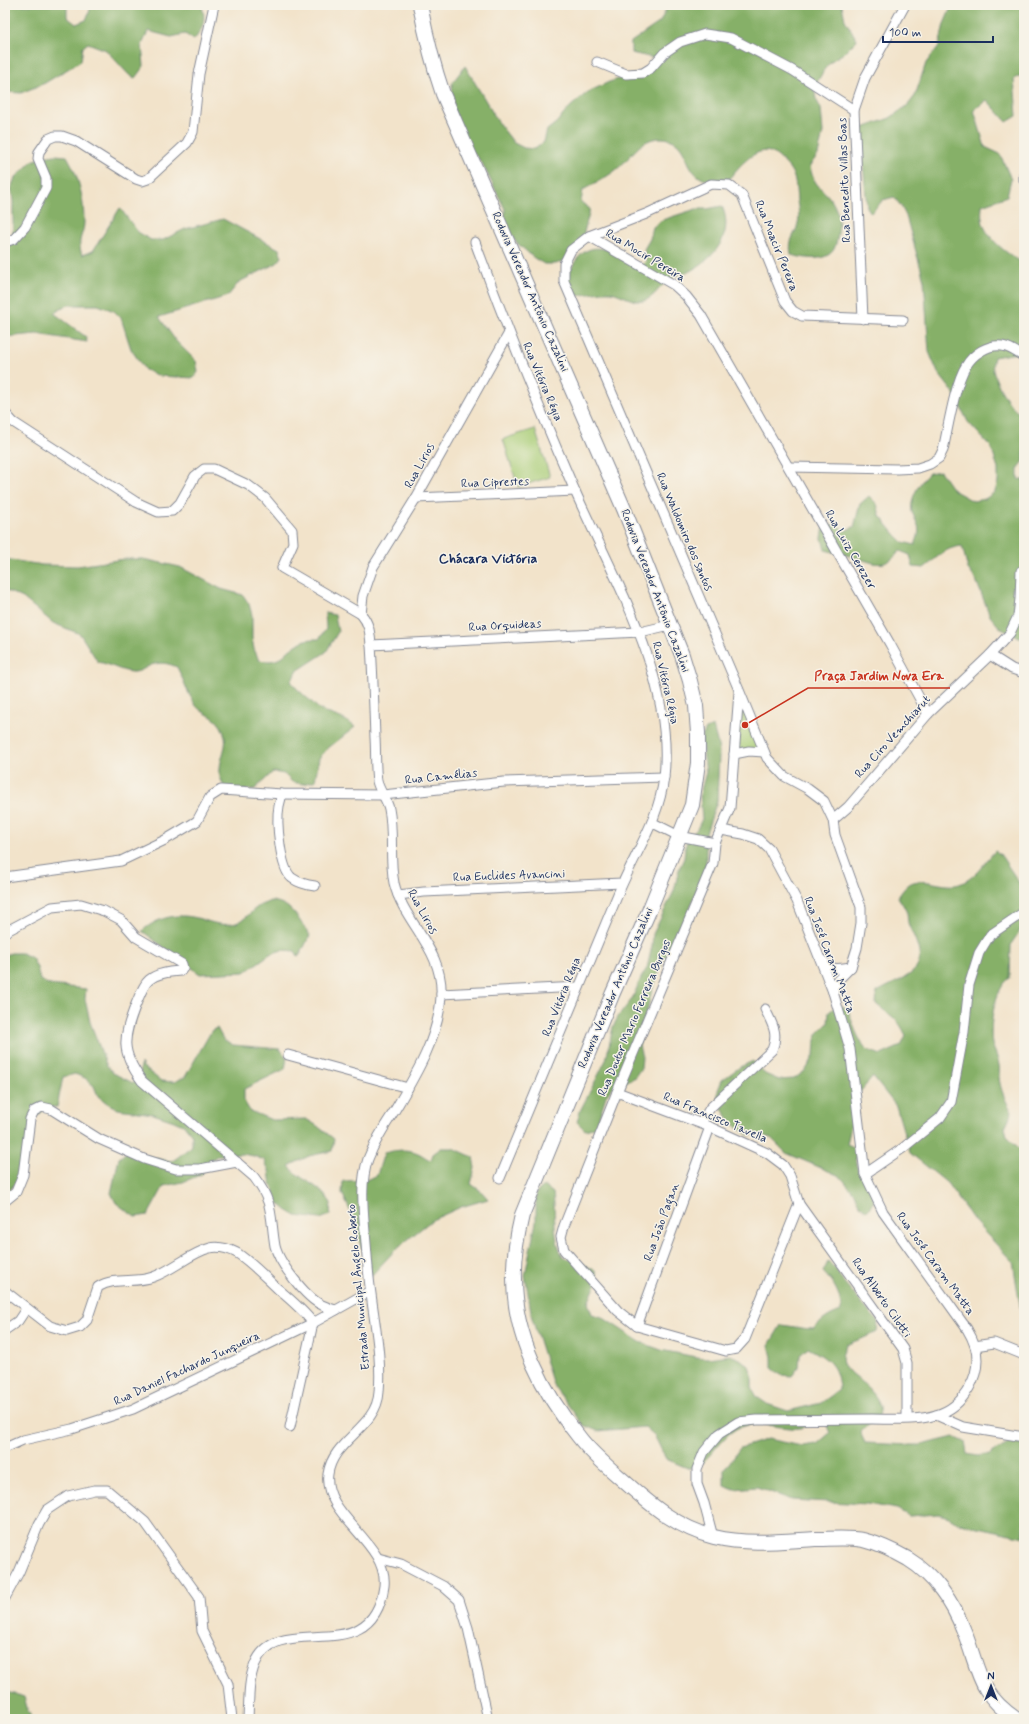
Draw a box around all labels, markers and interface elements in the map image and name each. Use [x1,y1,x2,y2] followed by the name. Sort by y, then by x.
[883,18,993,44] scale bar
[889,25,921,41] text: 100 m
[835,116,855,243] street label: Rua Benedito Villas Boas
[750,198,802,294] street label: Rua Moacir Pereira
[487,209,573,375] street label: Rodovia Vereador Antônio Cazalini
[602,226,688,286] street label: Rua Mocir Pereira
[518,340,566,424] street label: Rua Vitória Régia
[401,440,439,491] street label: Rua Lirios
[652,470,716,594] street label: Rua Waldomiro dos santos
[461,474,530,492] street label: Rua Ciprestes
[616,507,694,675] street label: Rodovia Vereador Antônio Cazalini
[821,507,879,593] street label: Rua Luiz Cerezer
[439,550,537,568] district label: Chácara Victória
[468,616,543,636] street label: Rua Orquideas
[648,640,682,726] street label: Rua Vitória Régia
[808,663,950,688] callout: Praça Jardim Nova Era
[814,668,945,685] text: Praça Jardim Nova Era
[852,692,935,782] street label: Rua Ciro Vemchiarut
[404,765,479,789] street label: Rua Camélias
[453,866,565,886] street label: Rua Euclides Avancini
[403,887,441,938] street label: Rua Lirios
[799,895,859,1015] street label: Rua José Caram Matta
[575,905,657,1071] street label: Rodovia Vereador Antônio Cazalini
[595,937,675,1099] street label: Rua Doutor Mario Ferreira Burgos
[539,955,585,1039] street label: Rua Vitória Régia
[660,1089,770,1147] street label: Rua Francisco Tavella
[640,1180,685,1264] street label: Rua João Pagan
[344,1203,375,1371] street label: Estrada Municipal Ângelo Roberto
[892,1209,978,1319] street label: Rua José Caram Matta
[848,1255,915,1341] street label: Rua Alberto Cilotti
[111,1328,263,1410] street label: Rua Daniel Fachardo Junqueira
[971,1666,1011,1706] north arrow
[987,1670,995,1684] text: N

